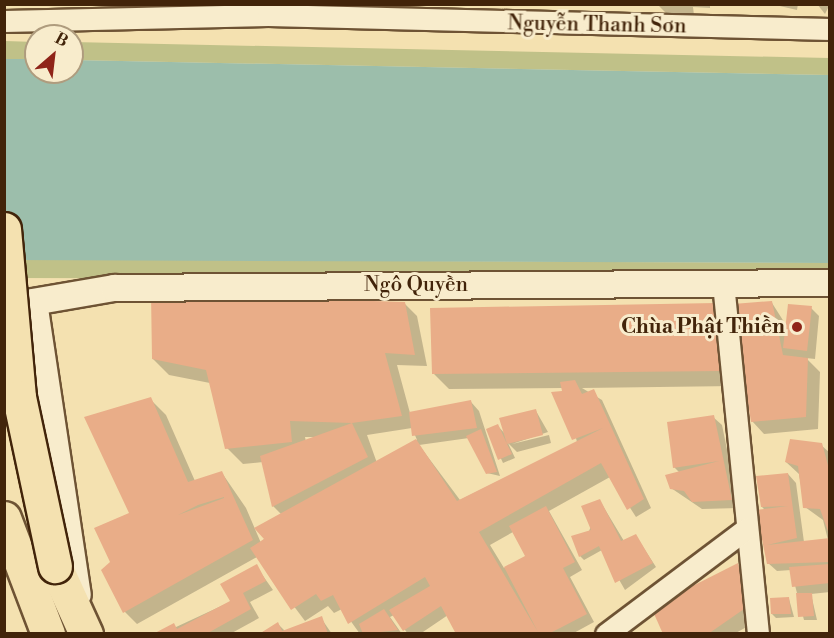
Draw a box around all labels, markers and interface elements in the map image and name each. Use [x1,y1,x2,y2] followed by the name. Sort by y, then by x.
[507,11,687,39] street label: Nguyễn Thanh Sơn
[24,24,84,84] north arrow
[52,28,72,52] text: B
[364,272,468,298] street label: Ngô Quyền
[621,314,785,340] place label: Chùa Phật Thiền
[790,320,804,334] marker: Chùa Phật Thiền

